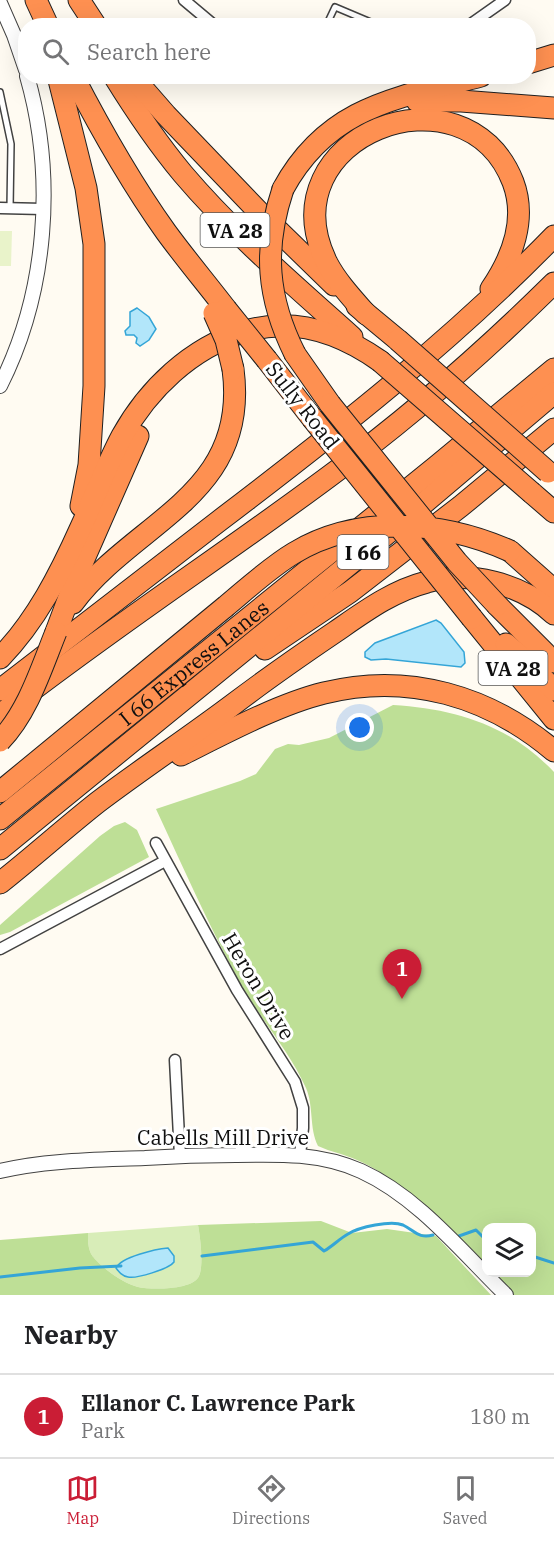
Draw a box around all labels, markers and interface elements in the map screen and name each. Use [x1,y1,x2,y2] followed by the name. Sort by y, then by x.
[18,18,536,84] search box
[39,35,72,68] icon: search
[87,37,211,66] text: Search here
[200,213,270,247] road number: VA 28
[260,355,346,455] street label: Sully Road
[338,535,388,569] road number: I 66
[113,593,274,732] street label: I 66 Express Lanes
[478,651,548,685] road number: VA 28
[345,713,374,742] your location
[216,927,302,1045] street label: Heron Drive
[382,950,422,999] pin: 1
[137,1123,309,1151] street label: Cabells Mill Drive
[482,1223,536,1277] map controls
[482,1223,536,1277] button: layers
[24,1317,118,1351] text: Nearby
[81,1388,355,1417] text: Ellanor C. Lawrence Park
[38,1403,50,1430] text: 1
[470,1403,530,1430] text: 180 m
[81,1417,125,1444] text: Park
[66,1472,99,1528] tab: Map
[232,1472,310,1528] tab: Directions
[443,1472,488,1528] tab: Saved

